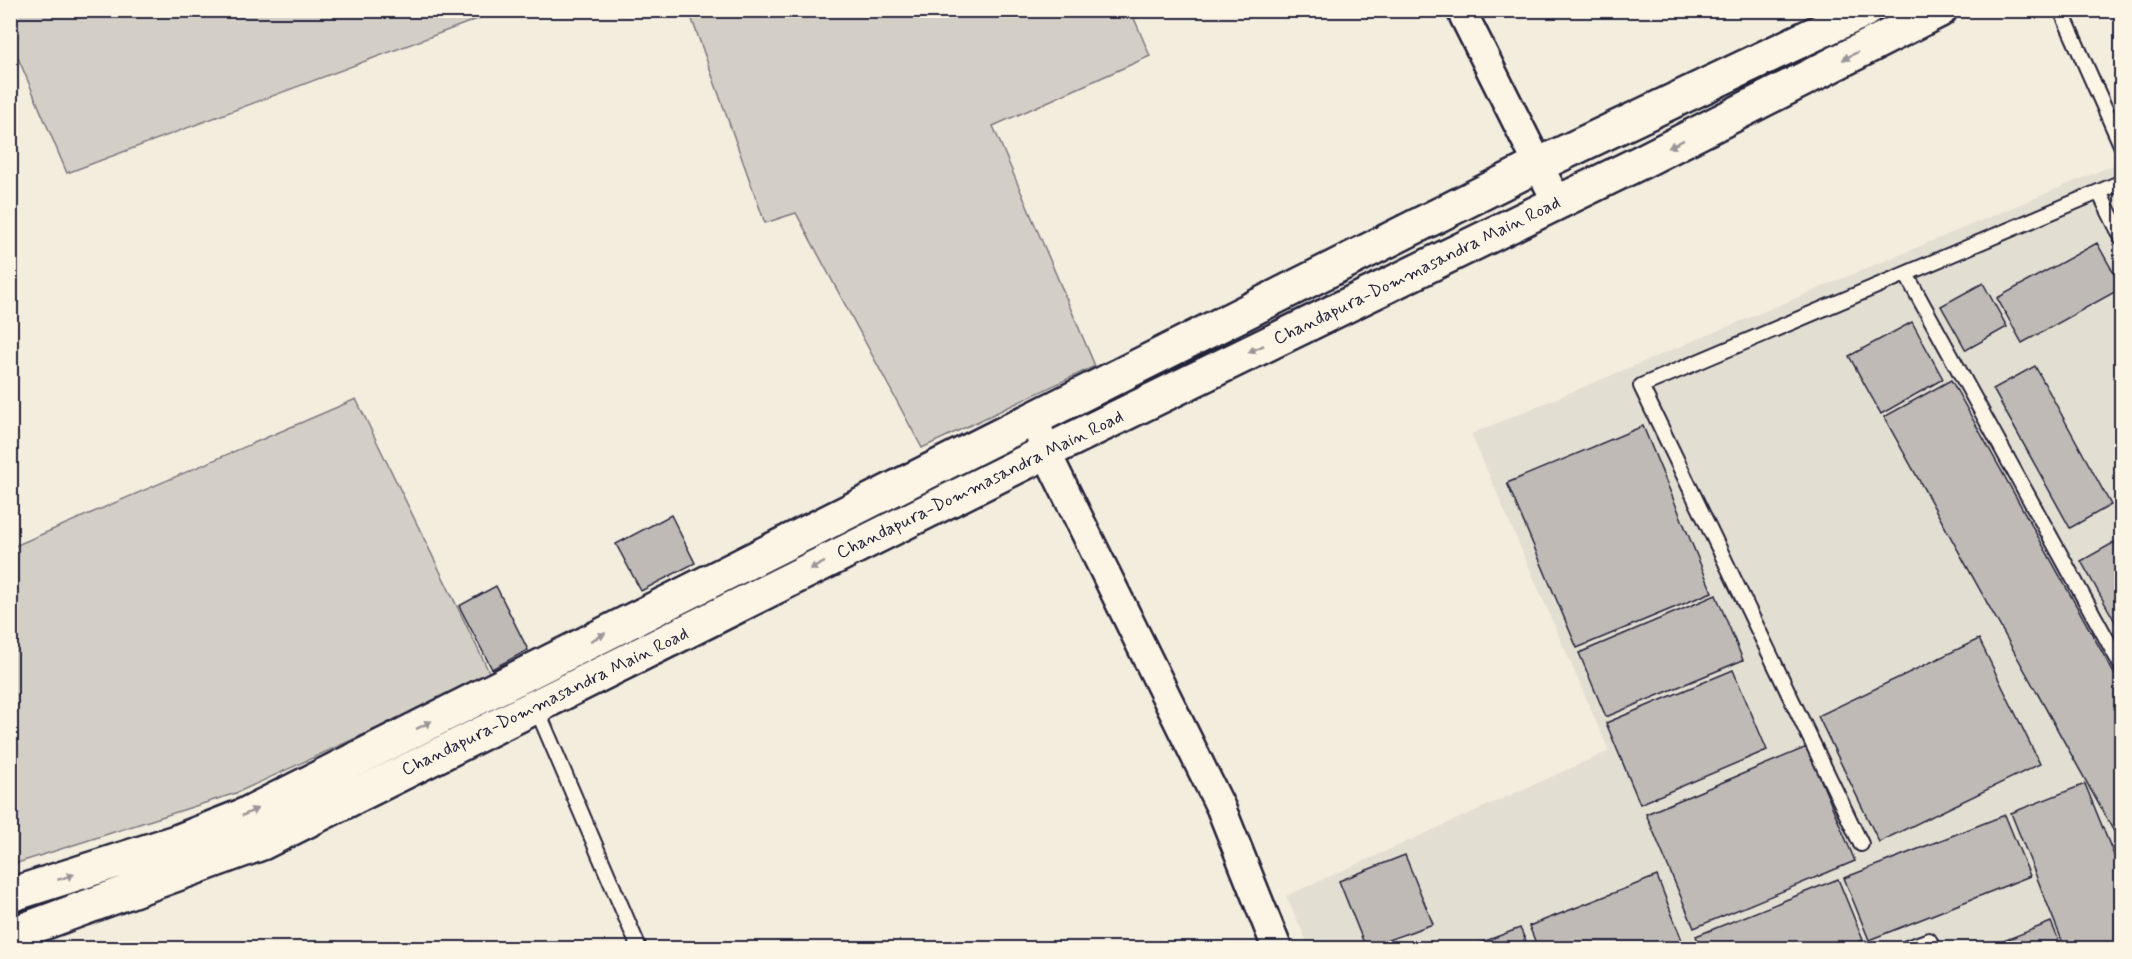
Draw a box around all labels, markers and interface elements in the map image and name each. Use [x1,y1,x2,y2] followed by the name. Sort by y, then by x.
[1842,51,1859,61] one-way arrow
[1668,139,1685,149] one-way arrow
[1270,191,1564,351] street label: Chandapura-Dommasandra Main Road
[1247,345,1264,354] one-way arrow
[833,405,1127,565] street label: Chandapura-Dommasandra Main Road
[809,561,826,571] one-way arrow
[398,622,692,782] street label: Chandapura-Dommasandra Main Road
[590,633,607,642] one-way arrow
[416,720,433,730] one-way arrow
[241,808,259,818] one-way arrow
[57,872,75,881] one-way arrow

